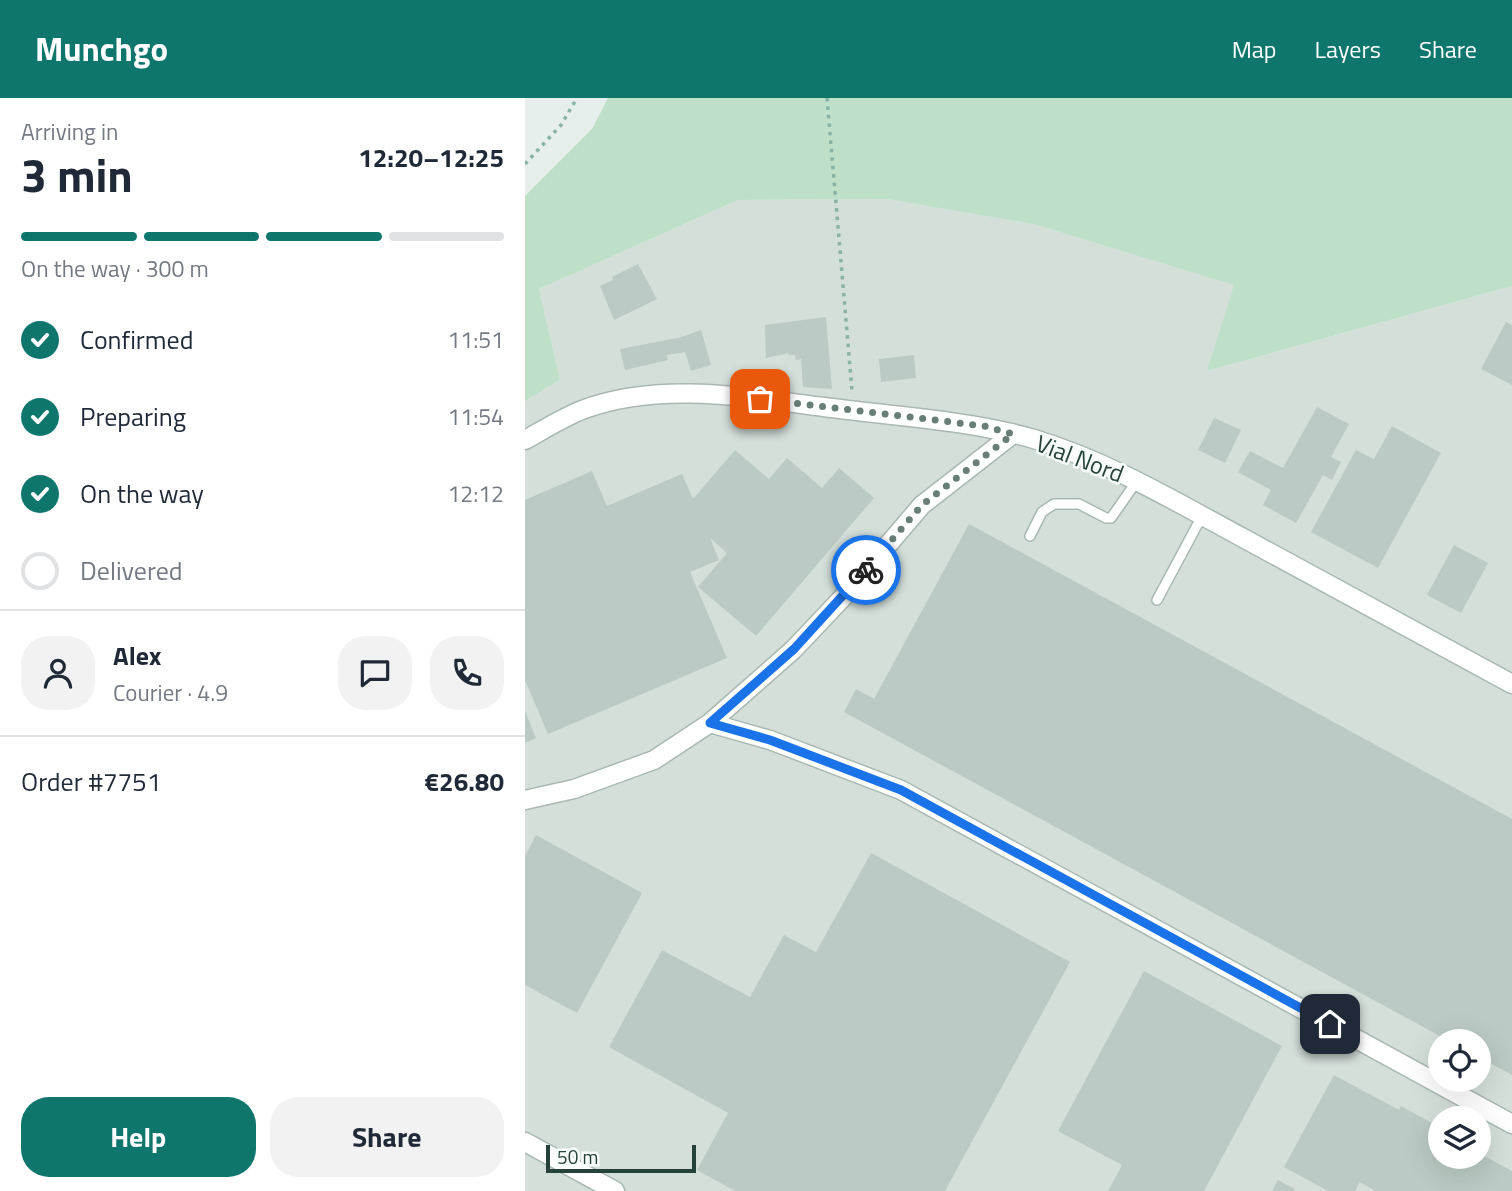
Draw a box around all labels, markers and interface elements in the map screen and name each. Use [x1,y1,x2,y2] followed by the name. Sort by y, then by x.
[35,24,168,74] text: Munchgo
[1232,31,1277,67] text: Map
[1315,31,1381,67] text: Layers
[1419,31,1477,67] text: Share
[21,114,118,149] text: Arriving in
[358,138,504,177] text: 12:20–12:25
[21,140,133,210] text: 3 min
[21,251,209,286] text: On the way · 300 m
[80,320,194,359] text: Confirmed
[21,321,59,359] icon: check
[447,322,504,357] text: 11:51
[730,369,790,429] pin
[741,380,779,418] icon: bag
[80,397,186,436] text: Preparing
[21,398,59,436] icon: check
[447,399,504,434] text: 11:54
[1031,425,1129,491] street label: Vial Nord
[80,474,204,513] text: On the way
[21,475,59,513] icon: check
[447,476,504,511] text: 12:12
[831,535,901,605] courier
[80,551,183,590] text: Delivered
[847,551,885,589] icon: bike
[21,636,95,710] button: person
[113,636,161,675] text: Alex
[338,636,412,710] button: chat
[430,636,504,710] button: phone
[113,675,228,710] text: Courier · 4.9
[21,762,161,801] text: Order #7751
[425,762,504,801] text: €26.80
[1300,994,1360,1054] pin
[1311,1005,1349,1043] icon: home
[1428,1029,1491,1169] map controls
[1428,1029,1491,1092] button: locate
[21,1097,256,1177] button: Help
[270,1097,504,1177] button: Share
[1428,1106,1491,1169] button: layers
[546,1142,697,1174] scale bar
[557,1142,598,1171] text: 50 m

